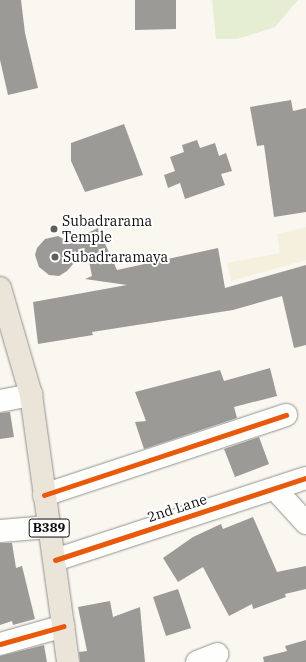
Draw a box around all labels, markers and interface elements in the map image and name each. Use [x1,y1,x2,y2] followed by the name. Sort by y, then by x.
[62,213,152,246] place label: Subadrarama Temple
[49,224,59,234] marker: Subadrarama Temple
[63,249,168,265] place label: Subadraramaya
[50,252,60,262] marker: Subadraramaya
[145,491,209,525] street label: 2nd Lane
[28,517,70,539] road number: B389

